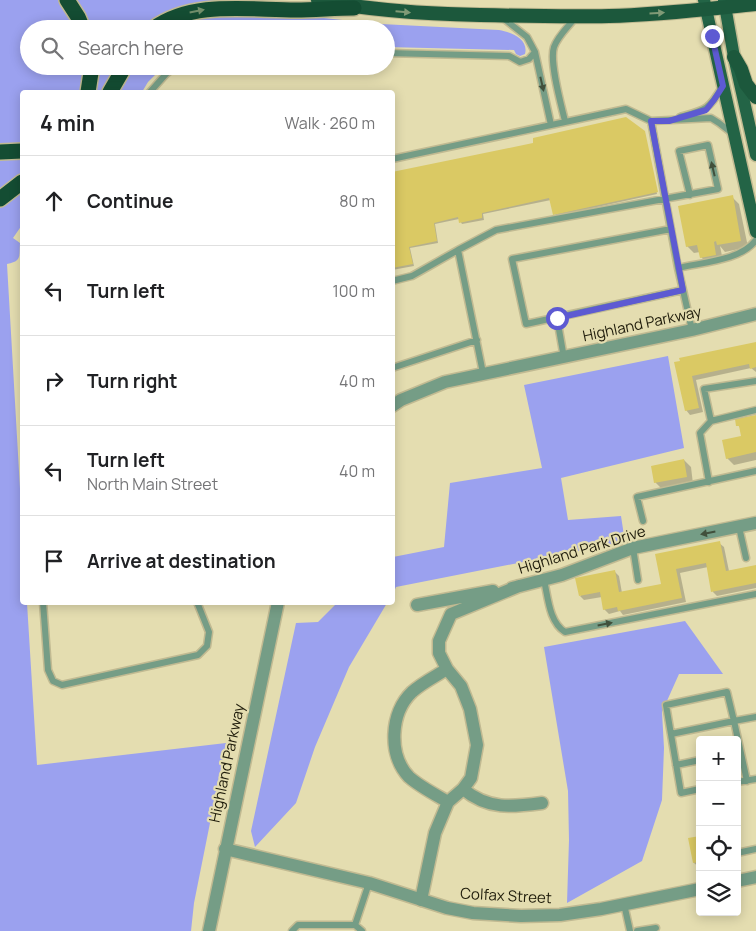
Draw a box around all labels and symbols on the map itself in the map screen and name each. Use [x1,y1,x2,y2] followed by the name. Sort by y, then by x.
[190,6,206,14] one-way arrow
[395,8,411,16] one-way arrow
[650,9,666,17] one-way arrow
[701,25,724,48] route end
[538,76,546,91] one-way arrow
[709,162,717,177] one-way arrow
[581,301,703,346] street label: Highland Parkway
[546,307,569,330] route start
[516,520,648,579] street label: Highland Park Drive
[701,529,716,537] one-way arrow
[597,620,612,628] one-way arrow
[204,702,249,824] street label: Highland Parkway
[460,883,552,908] street label: Colfax Street

